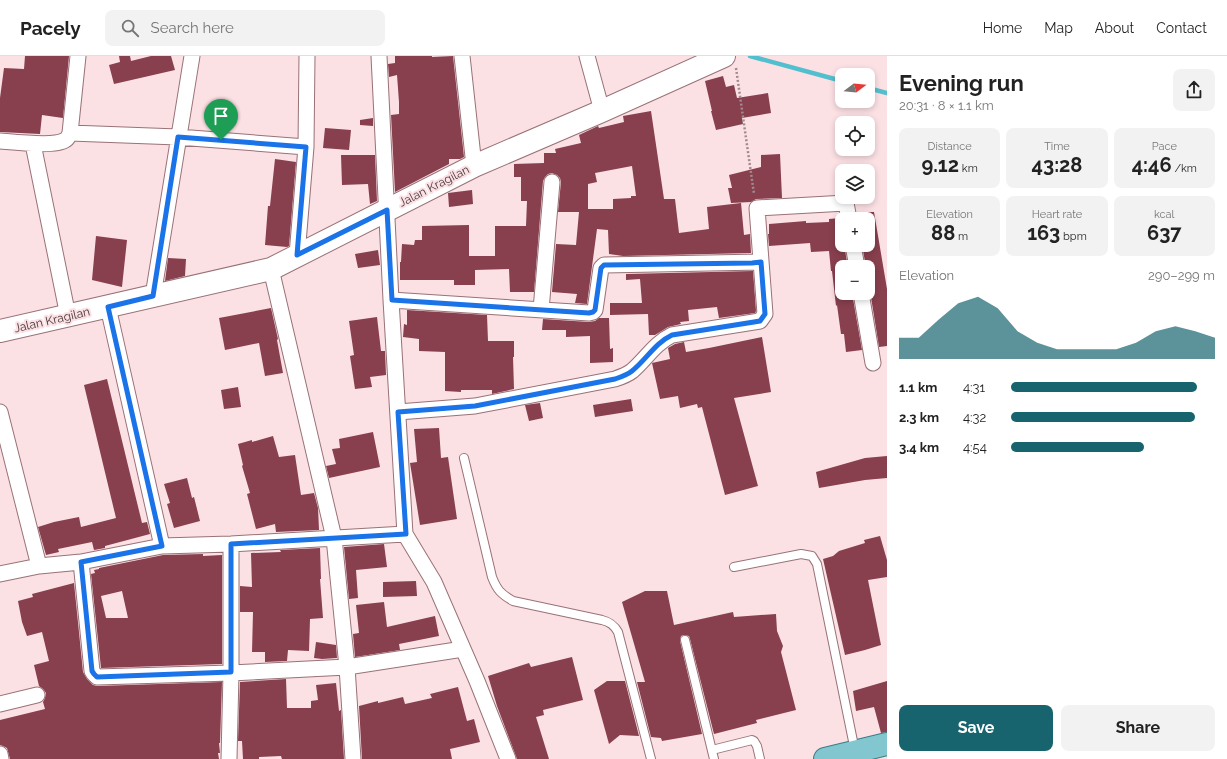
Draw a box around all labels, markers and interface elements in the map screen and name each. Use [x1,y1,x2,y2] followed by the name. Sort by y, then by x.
[105,10,385,46] search box
[20,17,81,39] text: Pacely
[119,17,141,39] icon: search
[151,19,234,37] text: Search here
[983,20,1022,36] text: Home
[1044,20,1073,36] text: Map
[1095,20,1134,36] text: About
[1156,20,1207,36] text: Contact
[835,68,875,108] north arrow
[835,68,875,300] map controls
[1173,69,1215,111] button: share
[899,70,1024,96] text: Evening run
[899,98,994,113] text: 20:31 · 8 × 1.1 km
[204,99,238,140] pin
[210,105,232,127] icon: arrive
[835,116,875,156] button: locate
[928,140,972,153] text: Distance
[1044,140,1070,153] text: Time
[1152,140,1177,153] text: Pace
[922,153,959,177] text: 9.12
[1032,153,1082,177] text: 43:28
[1132,153,1172,177] text: 4:46
[396,162,472,210] street label: Jalan Kragilan
[959,162,978,175] text: km
[1172,162,1197,175] text: /km
[835,164,875,204] button: layers
[926,208,973,221] text: Elevation
[1032,208,1082,221] text: Heart rate
[1154,208,1175,221] text: kcal
[835,212,875,252] button: +
[931,221,955,245] text: 88
[1027,221,1060,245] text: 163
[1147,221,1182,245] text: 637
[955,230,968,243] text: m
[1060,230,1087,243] text: bpm
[835,260,875,300] button: −
[899,268,954,283] text: Elevation
[1148,268,1215,283] text: 290–299 m
[13,304,91,336] street label: Jalan Kragilan
[899,380,937,395] text: 1.1 km
[963,380,985,395] text: 4:31
[899,410,939,425] text: 2.3 km
[963,410,986,425] text: 4:32
[899,440,939,455] text: 3.4 km
[963,440,987,455] text: 4:54
[899,705,1053,751] button: Save
[1061,705,1215,751] button: Share

